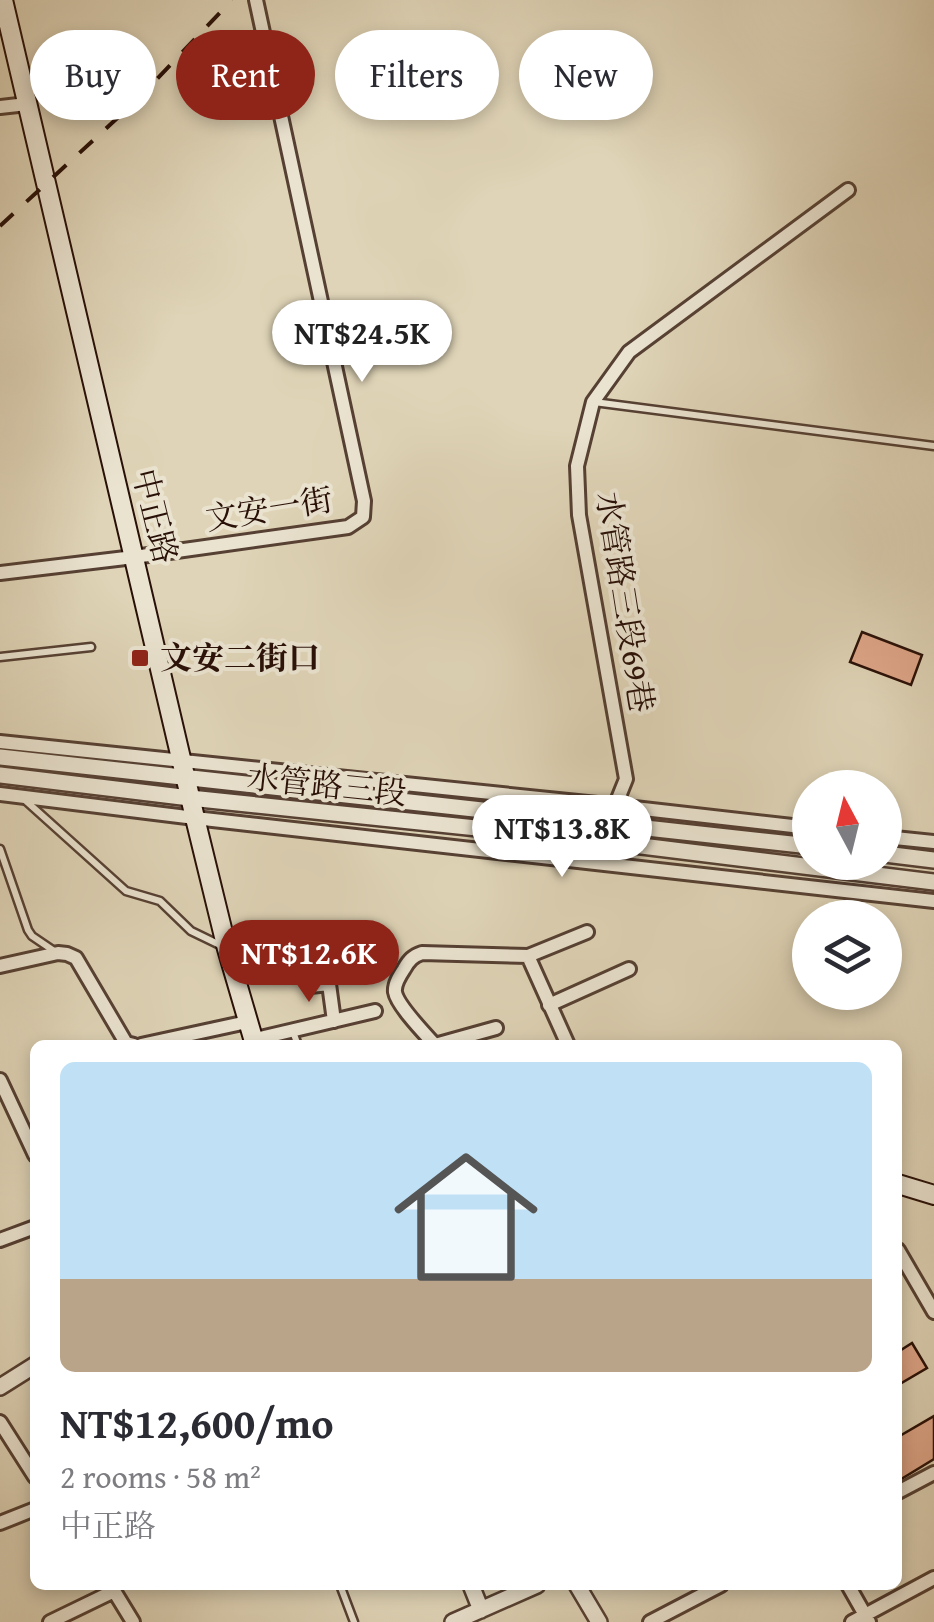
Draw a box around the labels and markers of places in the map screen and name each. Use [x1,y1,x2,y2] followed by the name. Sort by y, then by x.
[259,300,465,385] pin: NT$24.5K
[160,634,320,681] place label: 文安二街口
[129,647,151,669] marker: 文安二街口
[459,795,665,880] pin: NT$13.8K
[206,920,412,1005] pin: NT$12.6K

